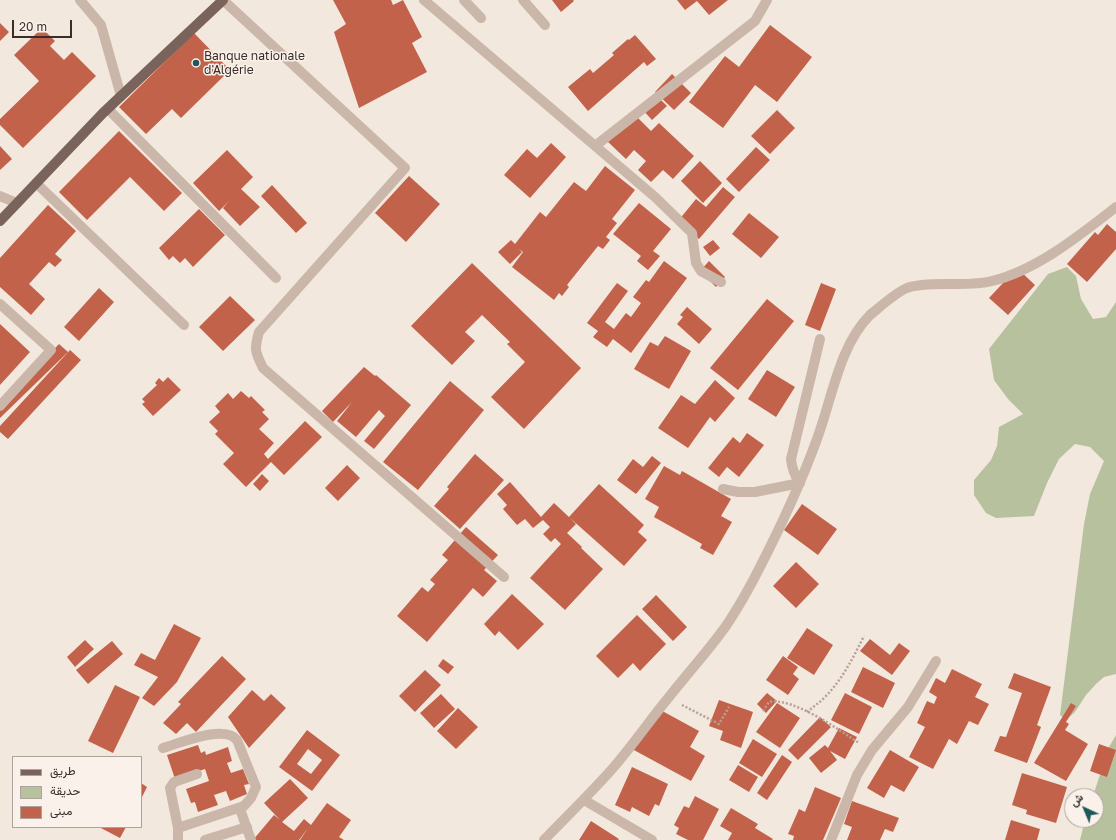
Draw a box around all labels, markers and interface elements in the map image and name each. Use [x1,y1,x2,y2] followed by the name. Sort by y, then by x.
[14,12,74,38] scale bar
[19,19,47,34] text: 20 m
[204,49,305,77] place label: Banque nationale d'Algérie
[191,58,201,68] marker: Banque nationale d'Algérie
[12,756,142,828] legend
[50,763,75,778] text: طريق
[50,783,80,798] text: حديقة
[1064,788,1104,828] north arrow
[1067,790,1085,809] text: ش
[50,803,72,818] text: مبنى

